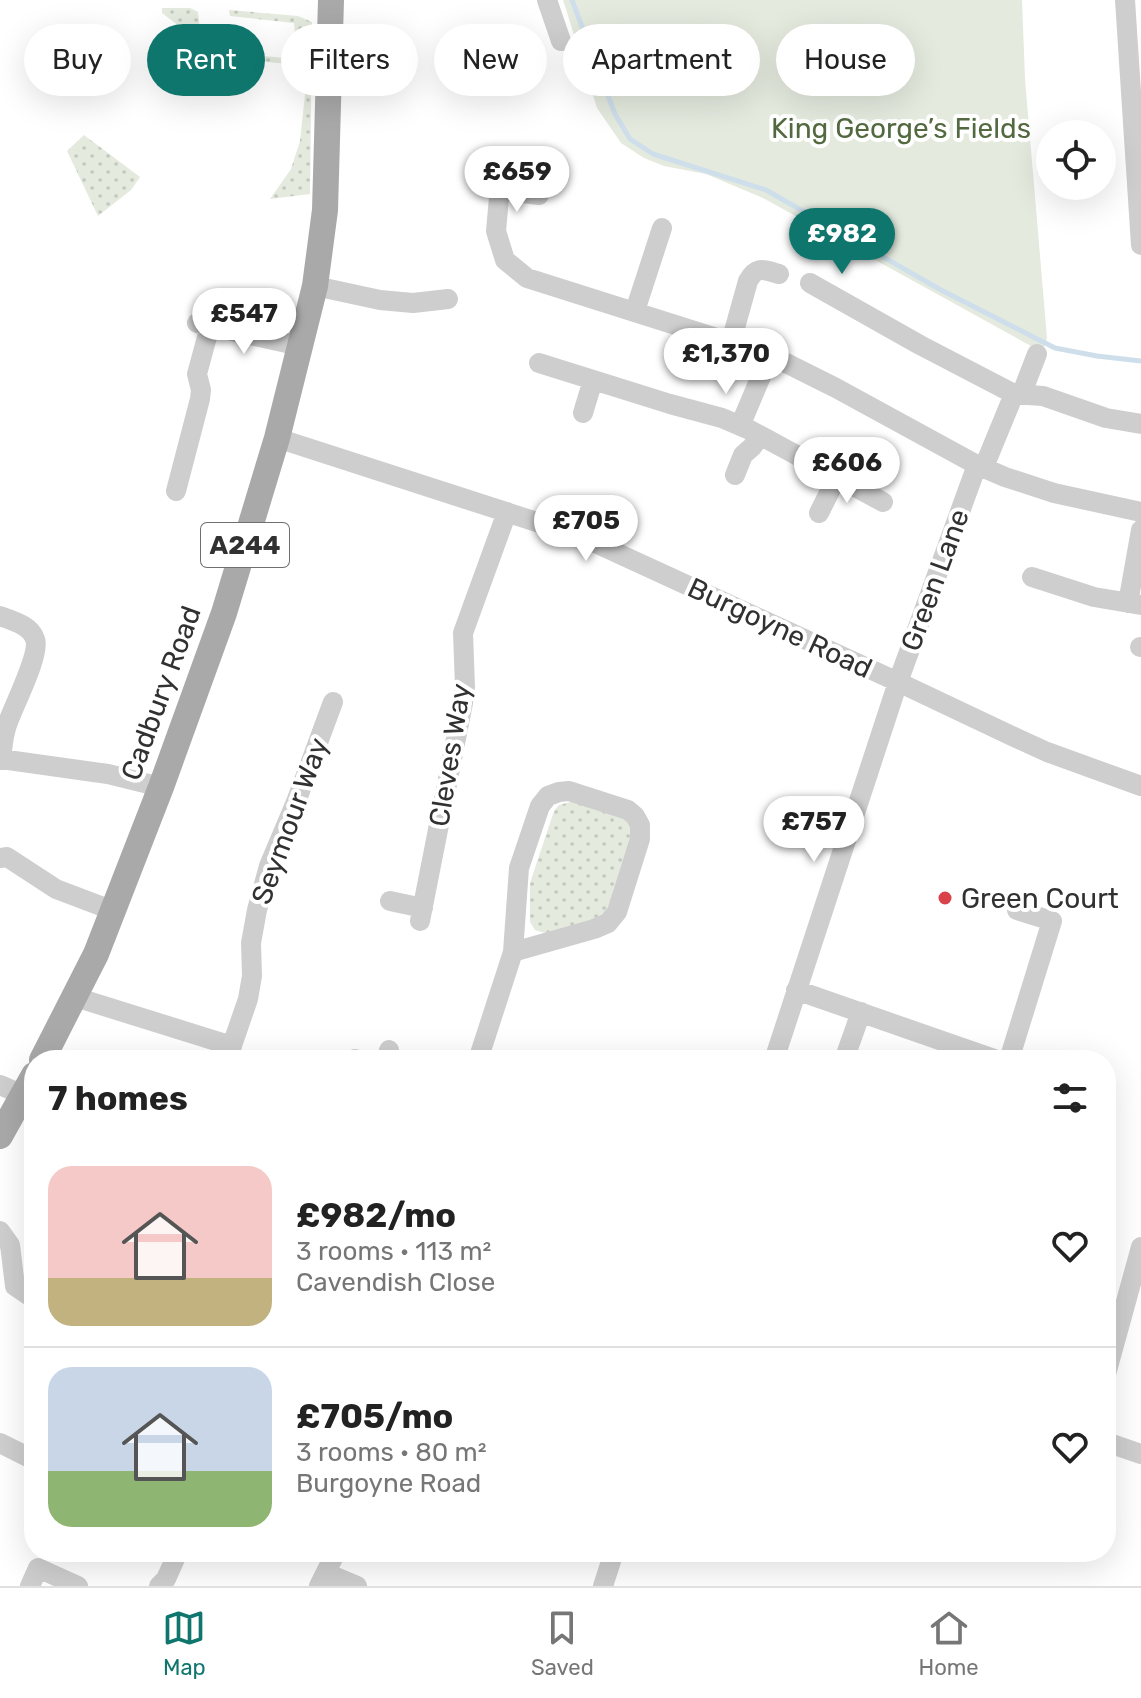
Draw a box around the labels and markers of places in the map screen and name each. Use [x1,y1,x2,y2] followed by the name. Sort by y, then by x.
[470,146,564,214] pin: £659
[795,208,889,276] pin: £982
[197,288,291,356] pin: £547
[661,328,791,396] pin: £1,370
[800,437,894,505] pin: £606
[539,495,633,563] pin: £705
[767,796,861,864] pin: £757
[961,882,1119,915] place label: Green Court
[936,889,954,907] marker: Green Court

